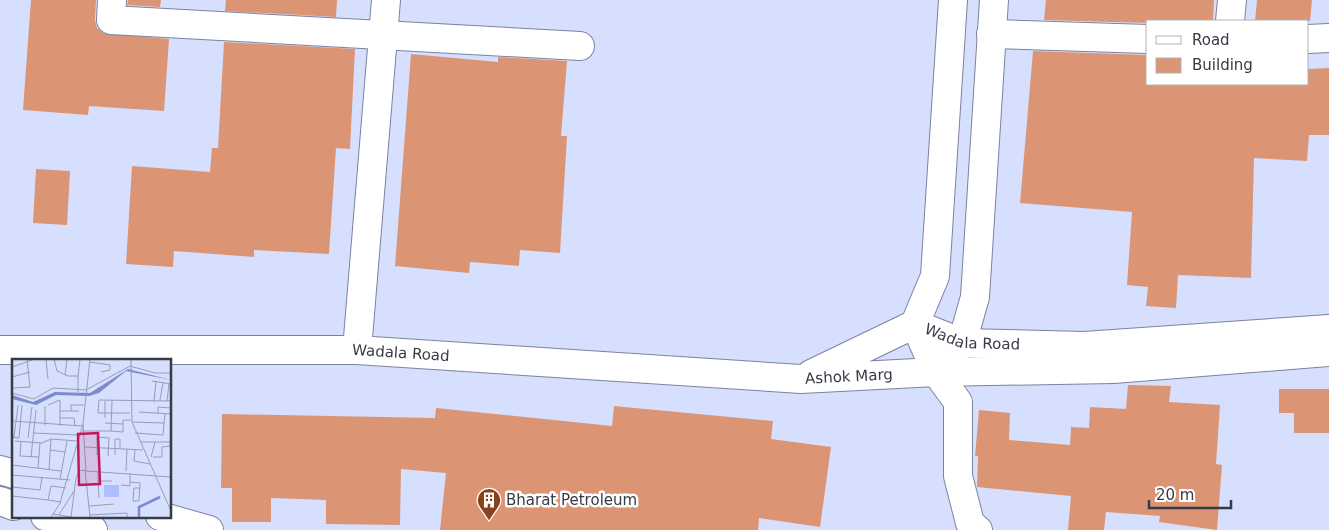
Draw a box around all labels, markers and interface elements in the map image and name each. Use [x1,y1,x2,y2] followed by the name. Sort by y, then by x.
[1146,20,1309,85] legend
[1192,31,1230,49] text: Road
[1192,56,1253,74] text: Building
[922,320,1020,353] street label: Wadala Road
[352,341,450,365] street label: Wadala Road
[12,359,171,518] inset map
[805,365,893,388] street label: Ashok Marg
[1149,478,1232,510] scale bar
[1156,486,1194,504] text: 20 m
[476,487,502,521] building icon: Bharat Petroleum
[506,491,637,509] place label: Bharat Petroleum

